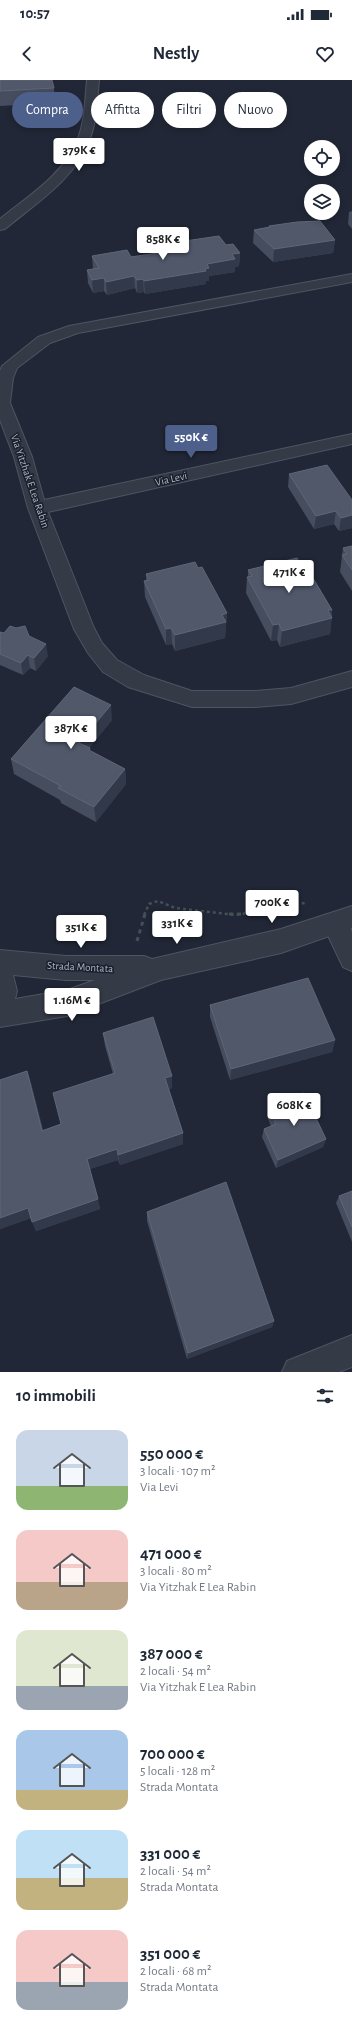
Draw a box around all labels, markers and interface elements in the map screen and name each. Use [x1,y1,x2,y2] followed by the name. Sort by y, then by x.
[20,6,50,21] text: 10:57
[16,43,38,65] icon: back
[314,43,336,65] icon: heart
[153,45,199,63] text: Nestly
[12,92,83,128] chip: Compra
[91,92,154,128] chip: Affitta
[162,92,216,128] chip: Filtri
[224,92,287,128] chip: Nuovo
[46,138,112,172] pin: 379K €
[304,140,340,220] map controls
[304,140,340,176] button: locate
[62,144,96,157] text: 379K €
[304,184,340,220] button: layers
[130,227,196,261] pin: 858K €
[146,233,180,246] text: 858K €
[158,425,224,459] pin: 550K €
[174,431,208,444] text: 550K €
[9,433,51,529] street label: Via Yitzhak E Lea Rabin
[154,470,188,488] street label: Via Levi
[256,560,322,594] pin: 471K €
[273,566,305,579] text: 471K €
[38,716,104,750] pin: 387K €
[54,722,88,735] text: 387K €
[239,890,305,924] pin: 700K €
[255,896,289,909] text: 700K €
[144,911,210,945] pin: 331K €
[48,915,114,949] pin: 351K €
[161,917,193,930] text: 331K €
[65,921,97,934] text: 351K €
[47,960,113,974] street label: Strada Montata
[35,988,109,1022] pin: 1.16M €
[53,994,91,1007] text: 1.16M €
[261,1093,327,1127] pin: 608K €
[276,1099,312,1112] text: 608K €
[314,1385,336,1407] icon: filters
[16,1387,96,1404] text: 10 immobili
[140,1445,203,1462] text: 550 000 €
[48,1446,96,1494] icon: home
[140,1465,215,1478] text: 3 locali · 107 m²
[140,1481,179,1494] text: Via Levi
[140,1545,202,1562] text: 471 000 €
[48,1546,96,1594] icon: home
[140,1565,212,1578] text: 3 locali · 80 m²
[140,1581,256,1594] text: Via Yitzhak E Lea Rabin
[140,1645,203,1662] text: 387 000 €
[48,1646,96,1694] icon: home
[140,1665,211,1678] text: 2 locali · 54 m²
[140,1681,256,1694] text: Via Yitzhak E Lea Rabin
[140,1745,205,1762] text: 700 000 €
[48,1746,96,1794] icon: home
[140,1765,215,1778] text: 5 locali · 128 m²
[140,1781,219,1794] text: Strada Montata
[140,1845,200,1862] text: 331 000 €
[48,1846,96,1894] icon: home
[140,1865,211,1878] text: 2 locali · 54 m²
[140,1881,219,1894] text: Strada Montata
[140,1945,200,1962] text: 351 000 €
[48,1946,96,1994] icon: home
[140,1965,212,1978] text: 2 locali · 68 m²
[140,1981,219,1994] text: Strada Montata

